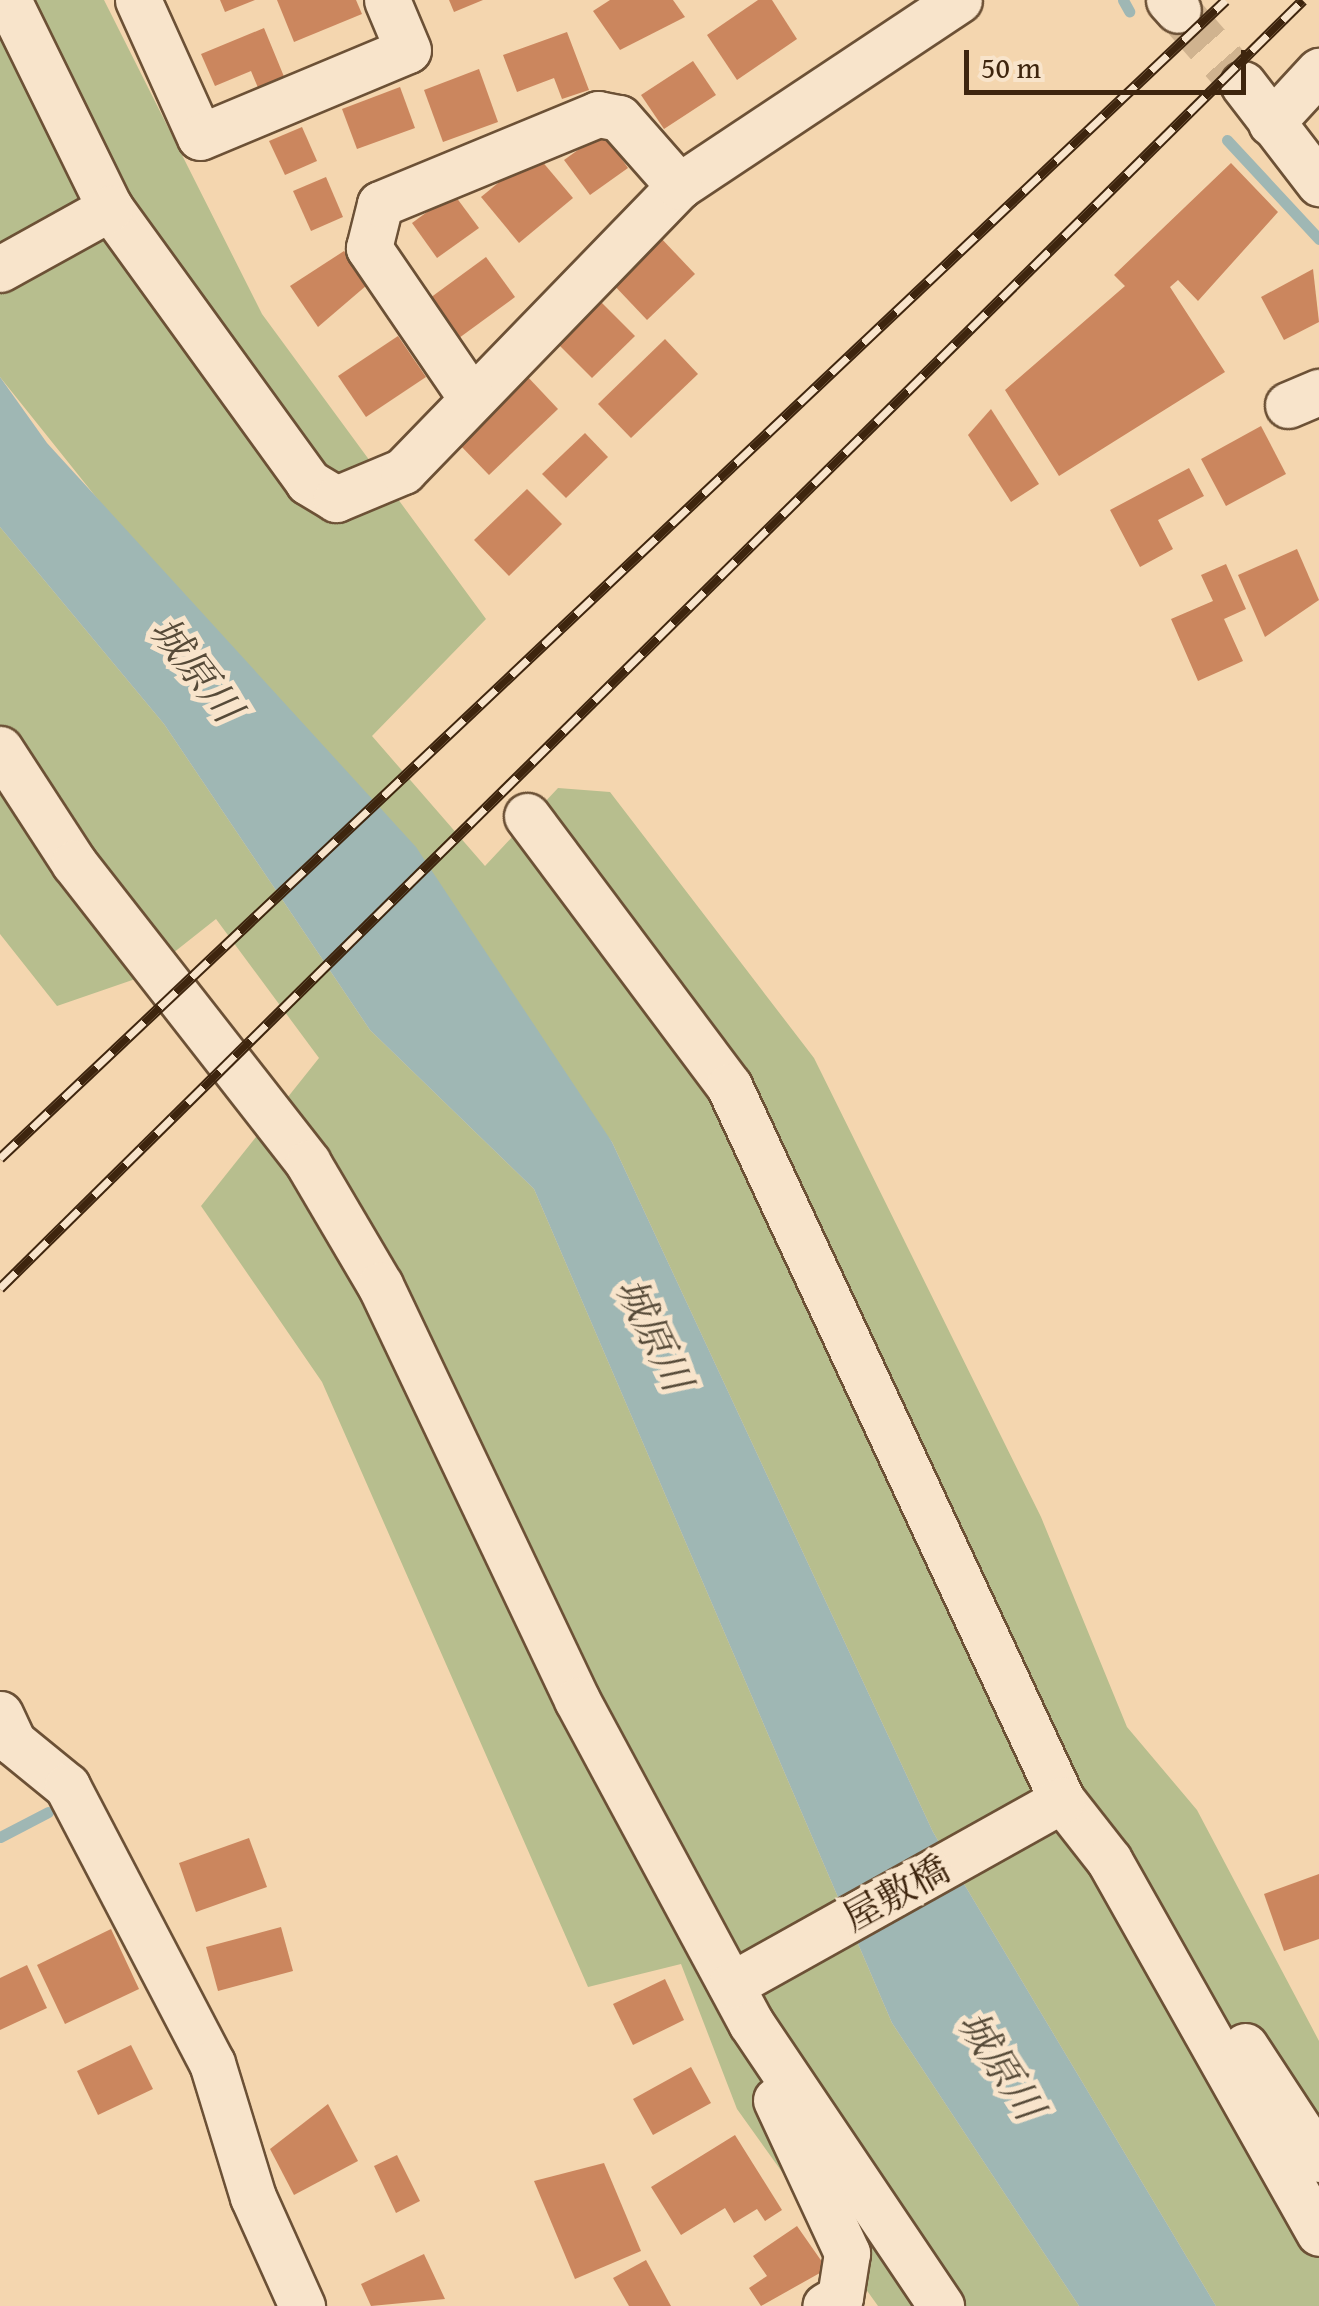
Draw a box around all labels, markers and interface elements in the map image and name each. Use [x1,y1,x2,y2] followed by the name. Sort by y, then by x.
[969,30,1252,92] scale bar
[981,45,1041,89] text: 50 m
[140,607,252,731] water label: 城原川
[606,1270,702,1398] water label: 城原川
[835,1845,957,1941] street label: 屋敷橋
[948,2002,1054,2128] water label: 城原川

